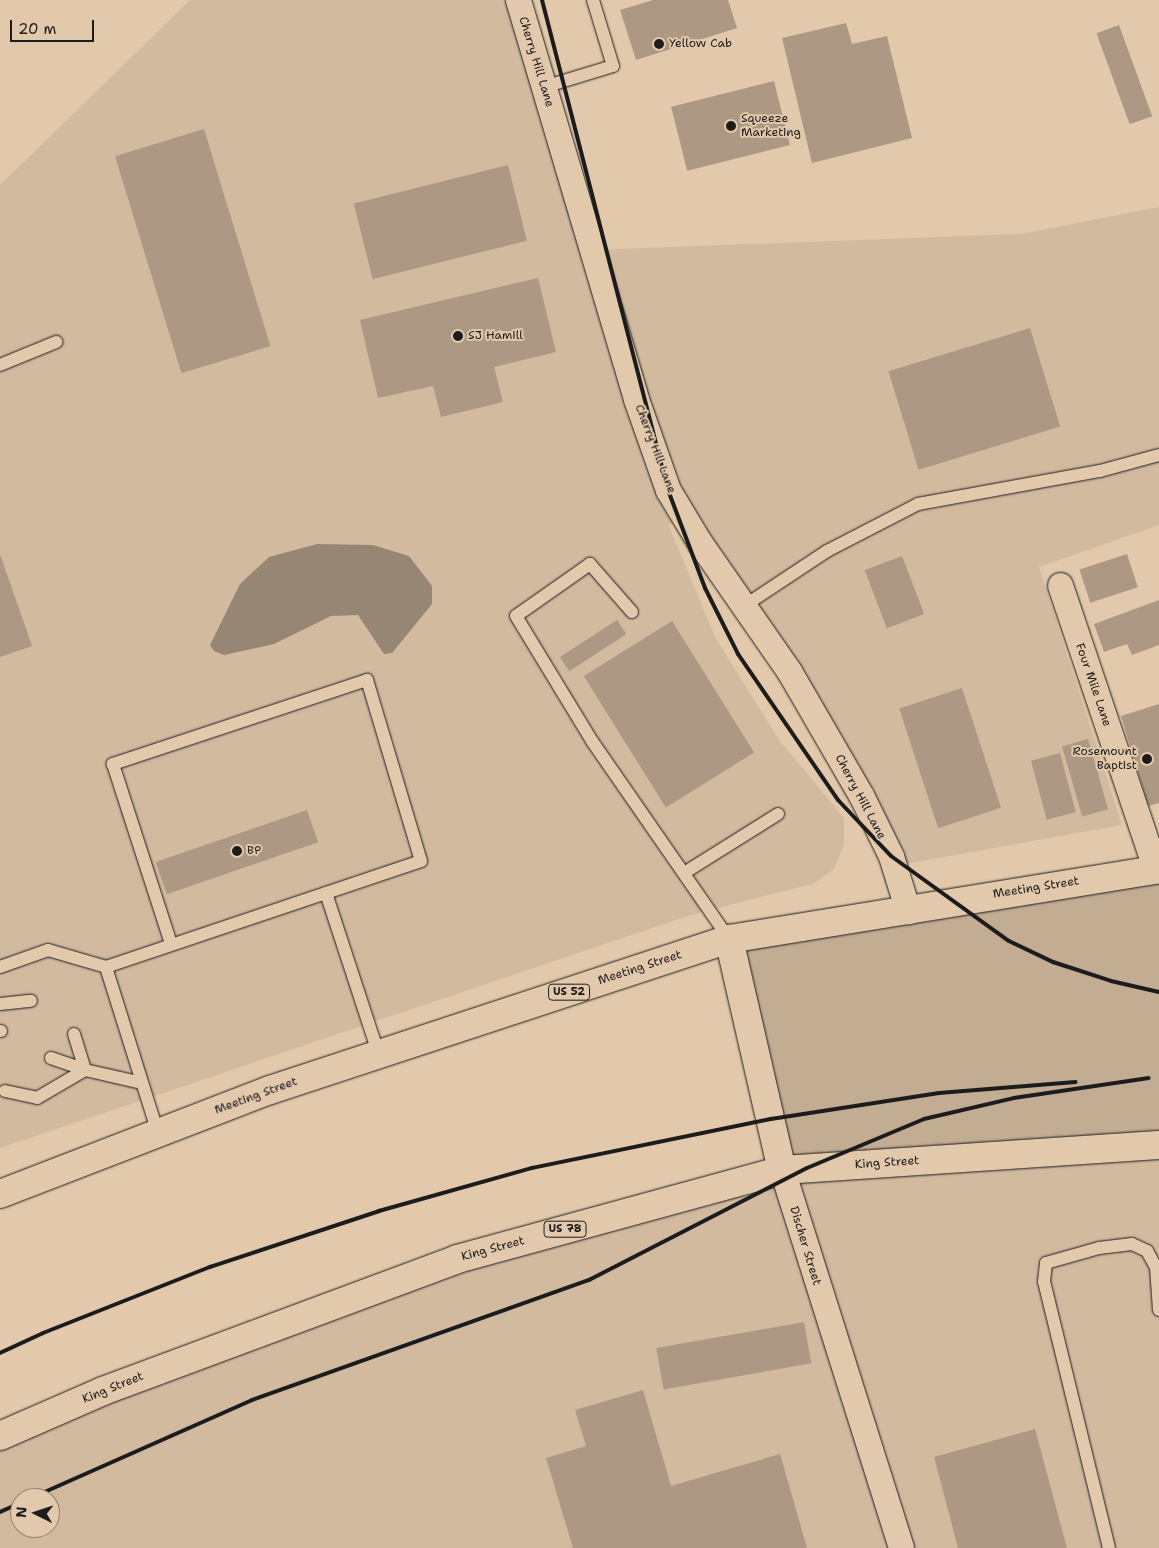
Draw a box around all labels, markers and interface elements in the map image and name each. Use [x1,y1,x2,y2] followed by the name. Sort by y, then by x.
[12,10,96,42] scale bar
[515,15,557,109] street label: Cherry Hill Lane
[18,19,57,39] text: 20 m
[669,37,732,51] place label: Yellow Cab
[653,38,665,50] marker: Yellow Cab
[741,112,801,140] place label: Squeeze Marketing
[725,120,737,132] marker: Squeeze Marketing
[468,329,523,343] place label: SJ Hamill
[452,330,464,342] marker: SJ Hamill
[631,403,679,495] street label: Cherry Hill Lane
[1072,641,1114,729] street label: Four Mile Lane
[1073,745,1137,773] place label: Rosemount Baptist
[832,752,888,842] street label: Cherry Hill Lane
[1141,753,1153,765] marker: Rosemount Baptist
[247,844,261,858] place label: BP
[231,845,243,857] marker: BP
[992,874,1080,902] street label: Meeting Street
[596,948,684,988] street label: Meeting Street
[548,984,590,1000] road number: US 52
[213,1074,299,1118] street label: Meeting Street
[854,1154,920,1172] street label: King Street
[786,1205,824,1287] street label: Discher Street
[542,1220,588,1238] road number: US 78
[460,1234,526,1264] street label: King Street
[80,1369,146,1407] street label: King Street
[10,1488,60,1538] north arrow
[12,1506,30,1518] text: N

